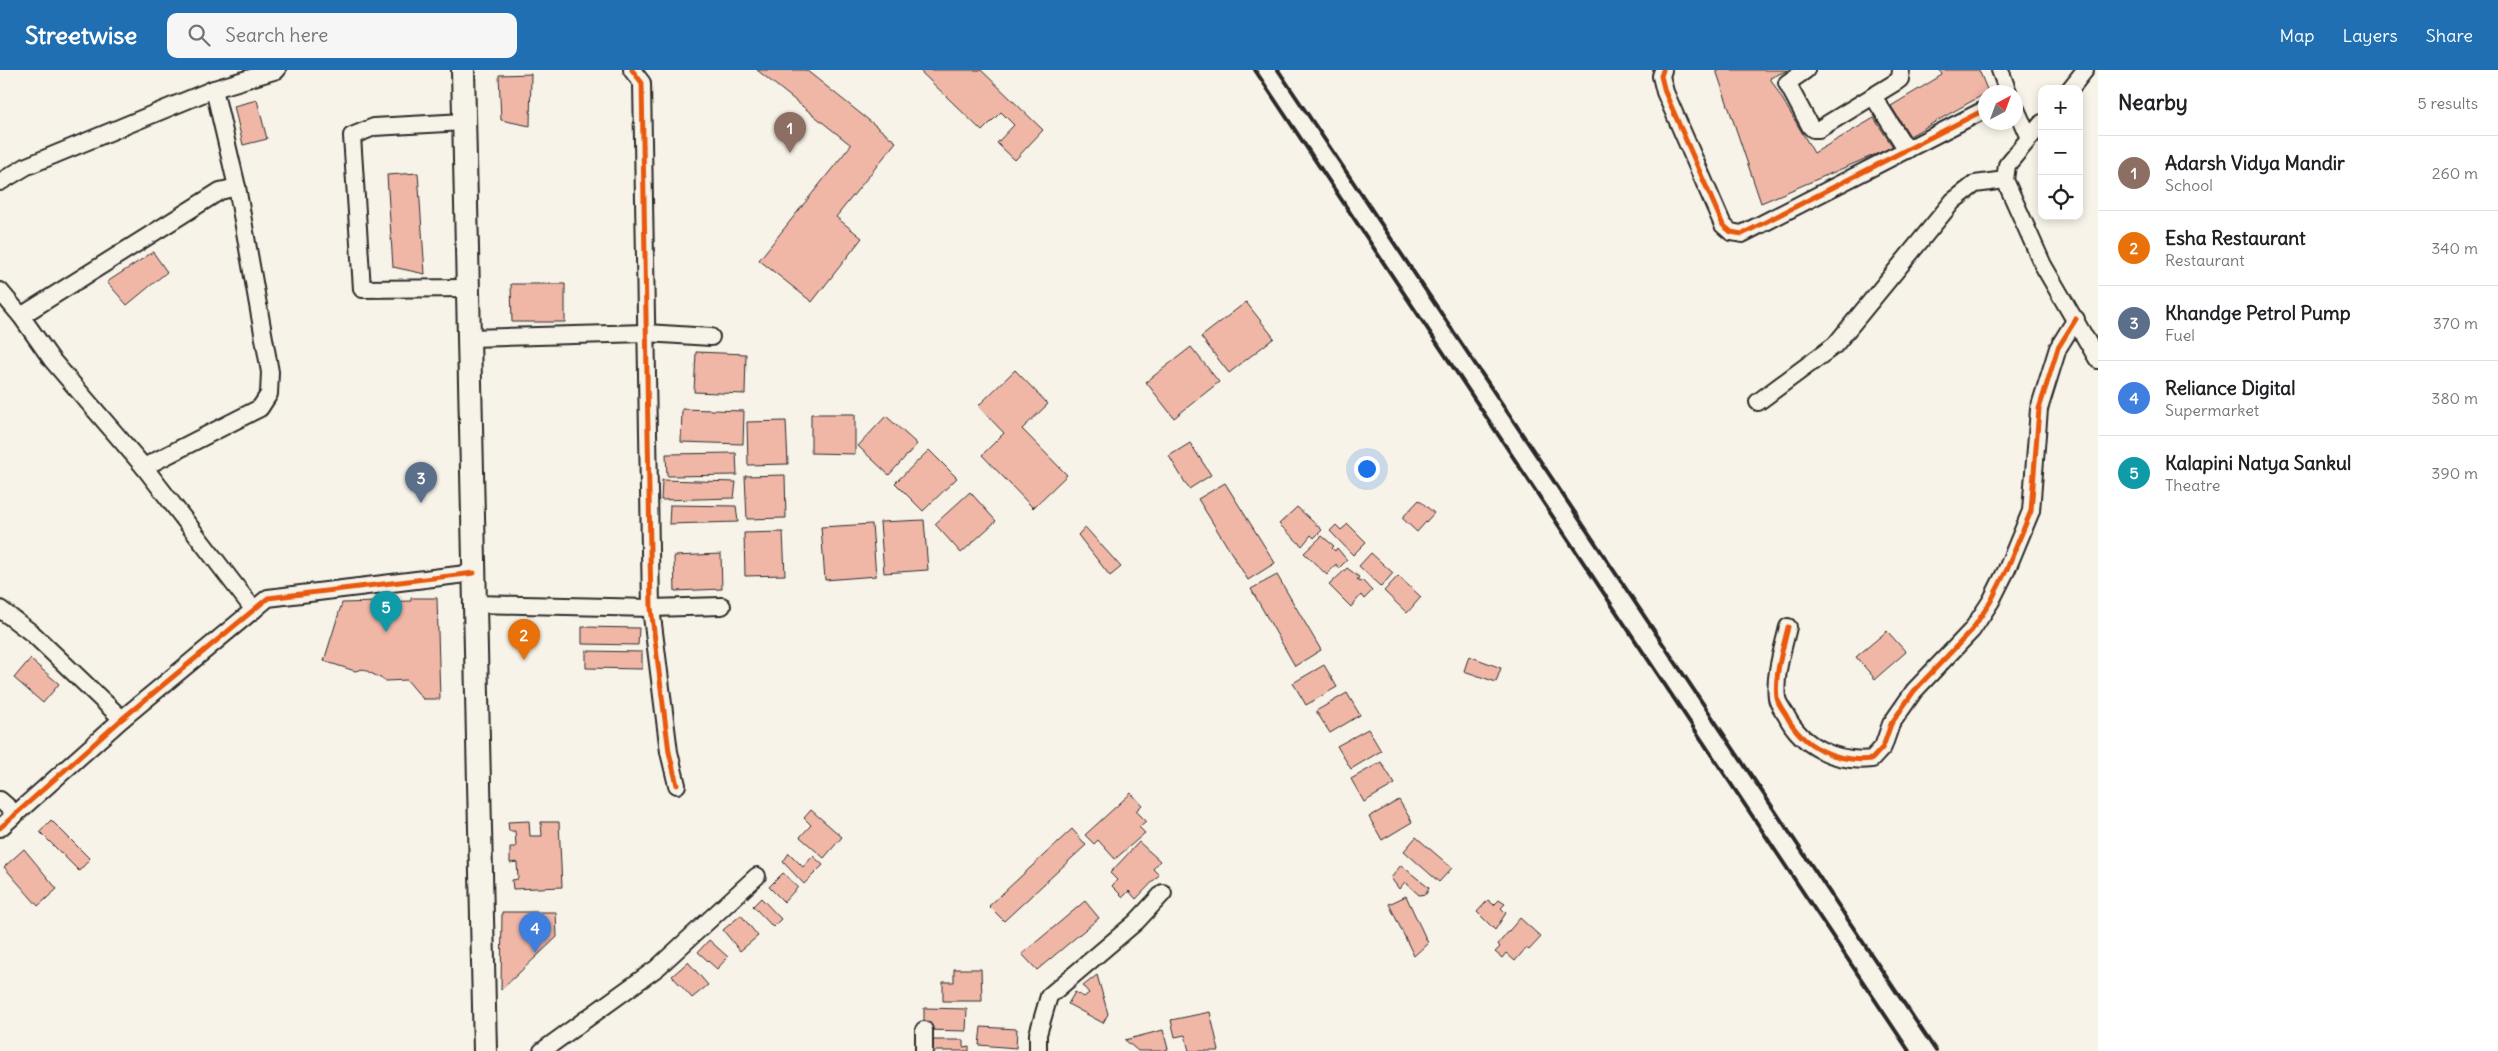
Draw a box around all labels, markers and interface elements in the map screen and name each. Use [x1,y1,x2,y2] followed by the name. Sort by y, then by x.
[167,13,517,58] search box
[25,20,137,50] text: Streetwise
[185,21,213,49] icon: search
[225,23,328,47] text: Search here
[2279,24,2314,47] text: Map
[2342,24,2398,47] text: Layers
[2426,24,2473,47] text: Share
[1978,85,2023,130] north arrow
[2038,85,2083,220] map controls
[2038,85,2083,130] button: +
[2118,89,2188,116] text: Nearby
[2417,93,2478,113] text: 5 results
[774,112,806,153] pin: 1
[2038,130,2083,175] button: −
[2165,151,2345,175] text: Adarsh Vidya Mandir
[2131,163,2137,183] text: 1
[2432,163,2478,183] text: 260 m
[2038,175,2083,220] button: locate
[2165,175,2213,195] text: School
[2165,226,2306,250] text: Esha Restaurant
[2130,238,2138,258] text: 2
[2431,238,2478,258] text: 340 m
[2165,250,2245,270] text: Restaurant
[2165,301,2350,325] text: Khandge Petrol Pump
[2129,313,2139,333] text: 3
[2433,313,2478,333] text: 370 m
[2165,325,2195,345] text: Fuel
[2165,376,2295,400] text: Reliance Digital
[2129,388,2139,408] text: 4
[2431,388,2478,408] text: 380 m
[2165,400,2259,420] text: Supermarket
[2165,451,2351,475] text: Kalapini Natya Sankul
[1354,456,1380,482] your location
[405,462,437,503] pin: 3
[2129,463,2139,483] text: 5
[2431,463,2478,483] text: 390 m
[2165,475,2220,495] text: Theatre
[370,591,402,632] pin: 5
[508,619,540,660] pin: 2
[519,912,551,953] pin: 4

